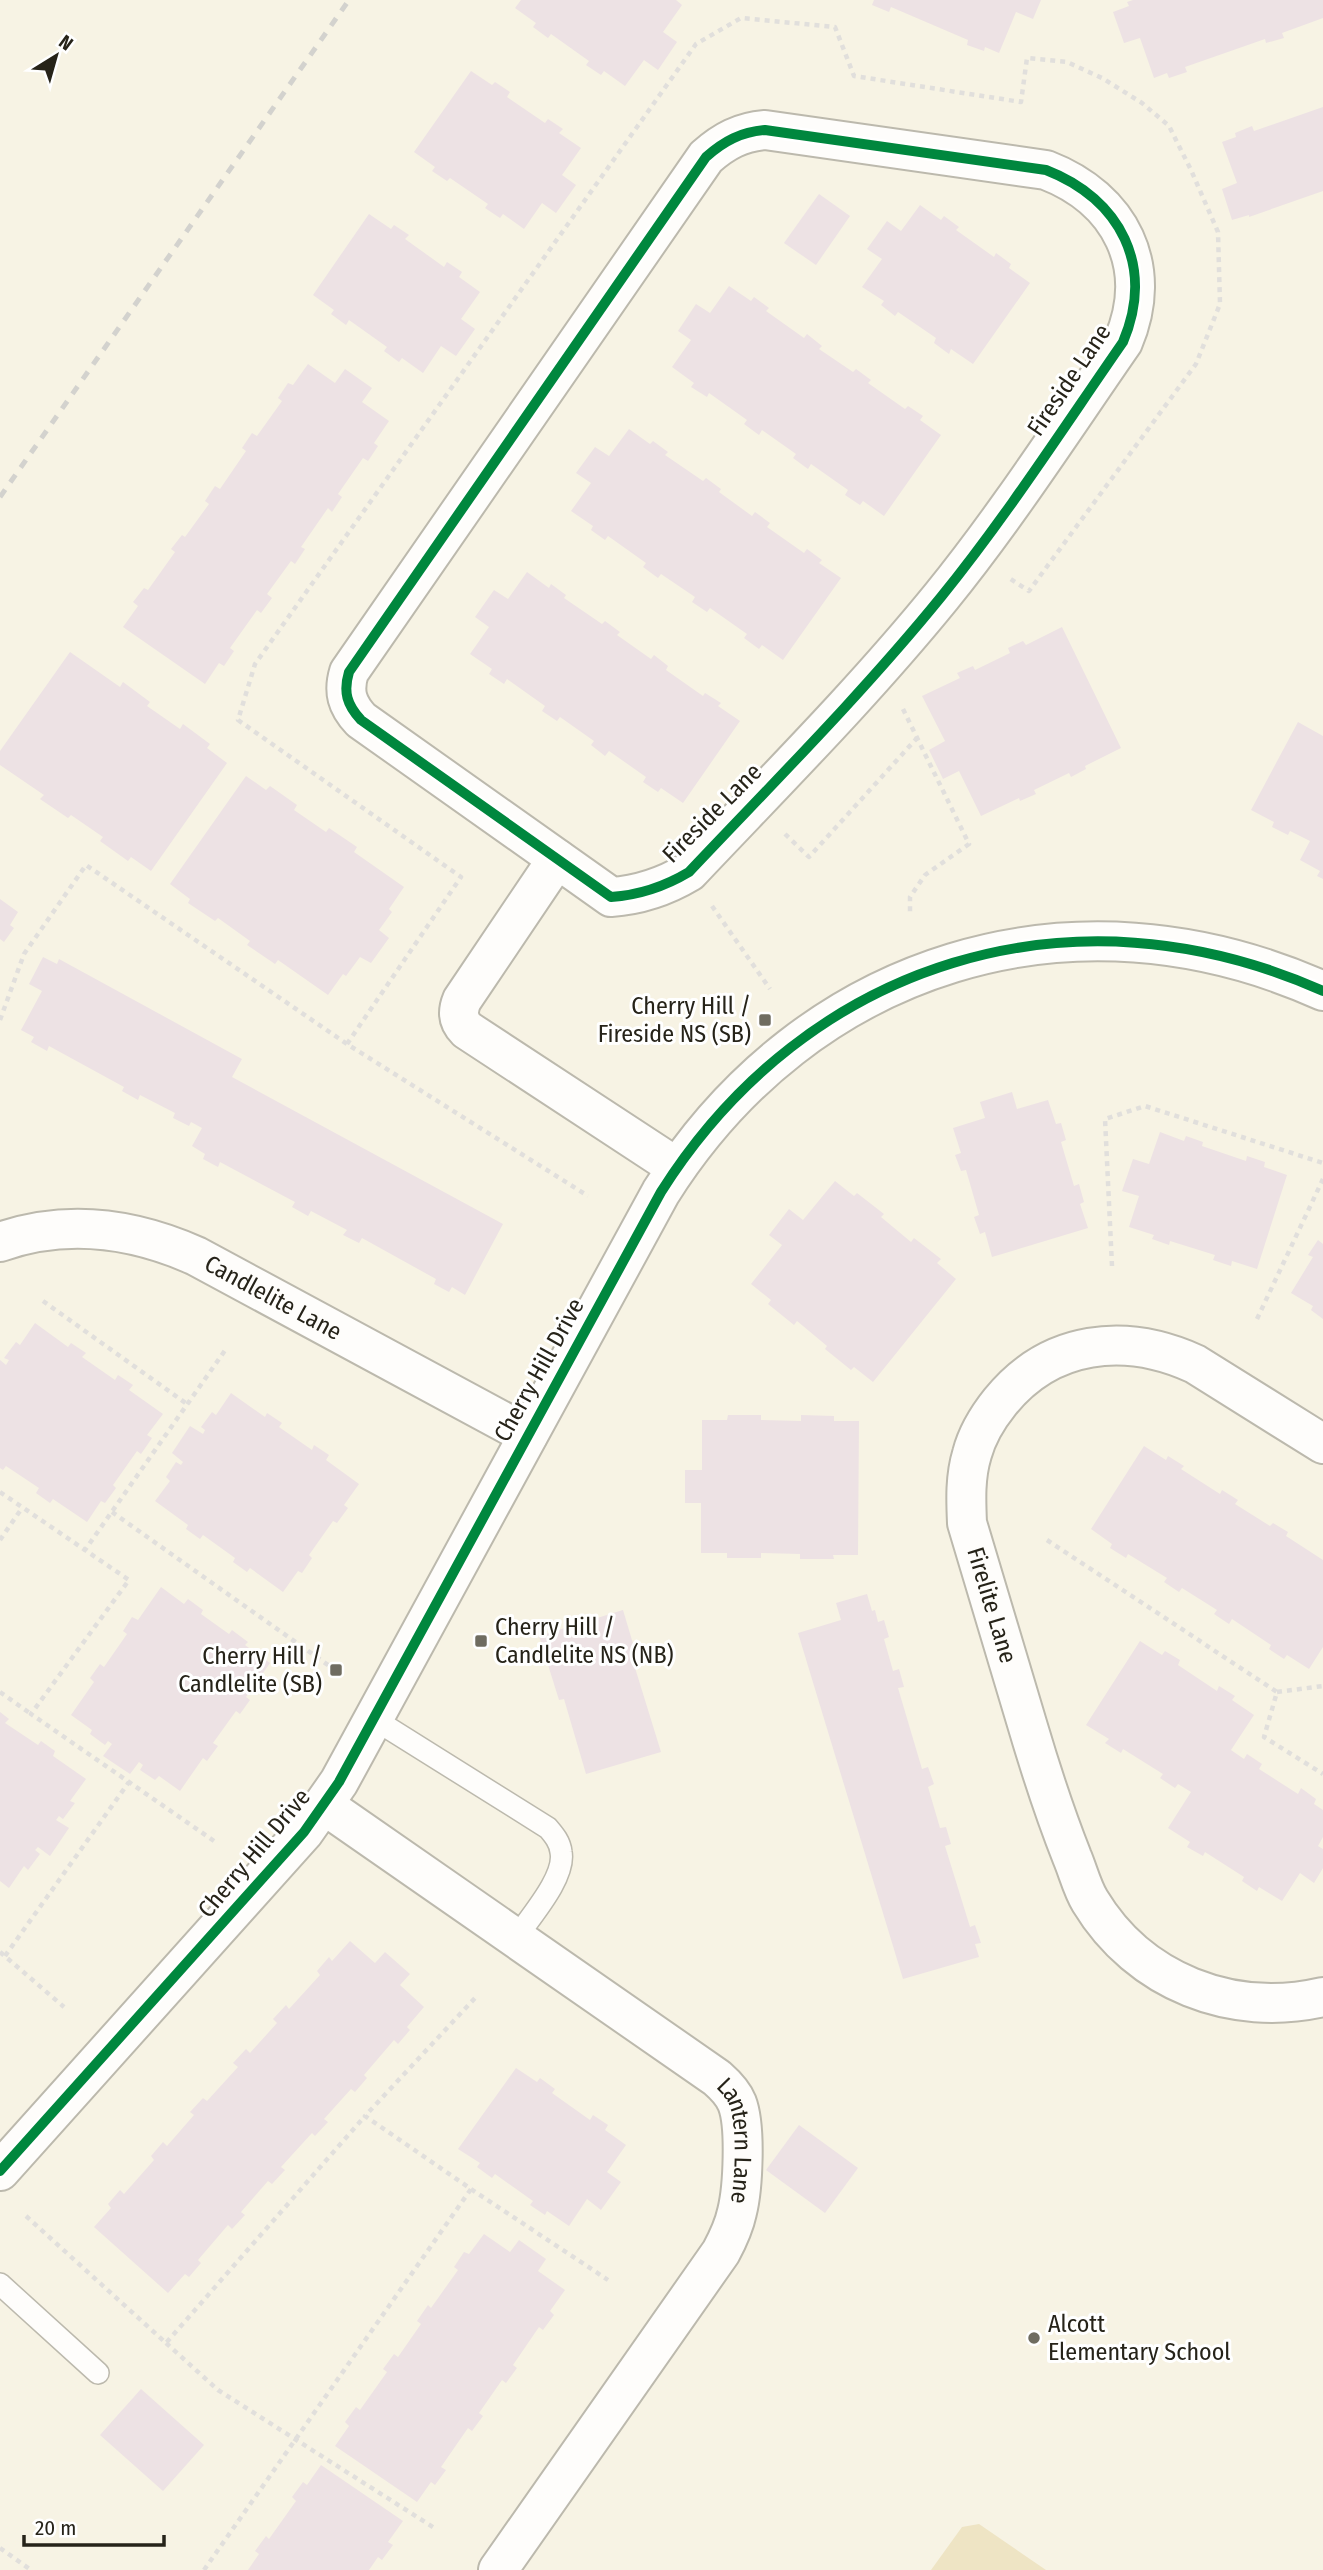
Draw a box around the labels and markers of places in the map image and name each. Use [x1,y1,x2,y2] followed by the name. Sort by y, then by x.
[598,992,751,1048] place label: Cherry Hill / Fireside NS (SB)
[757,1012,773,1028] marker: Cherry Hill / Fireside NS (SB)
[495,1613,674,1669] place label: Cherry Hill / Candlelite NS (NB)
[473,1633,489,1649] marker: Cherry Hill / Candlelite NS (NB)
[178,1642,322,1698] place label: Cherry Hill / Candlelite (SB)
[328,1662,344,1678] marker: Cherry Hill / Candlelite (SB)
[1048,2310,1231,2366] place label: Alcott Elementary School
[1026,2330,1042,2346] marker: Alcott Elementary School

